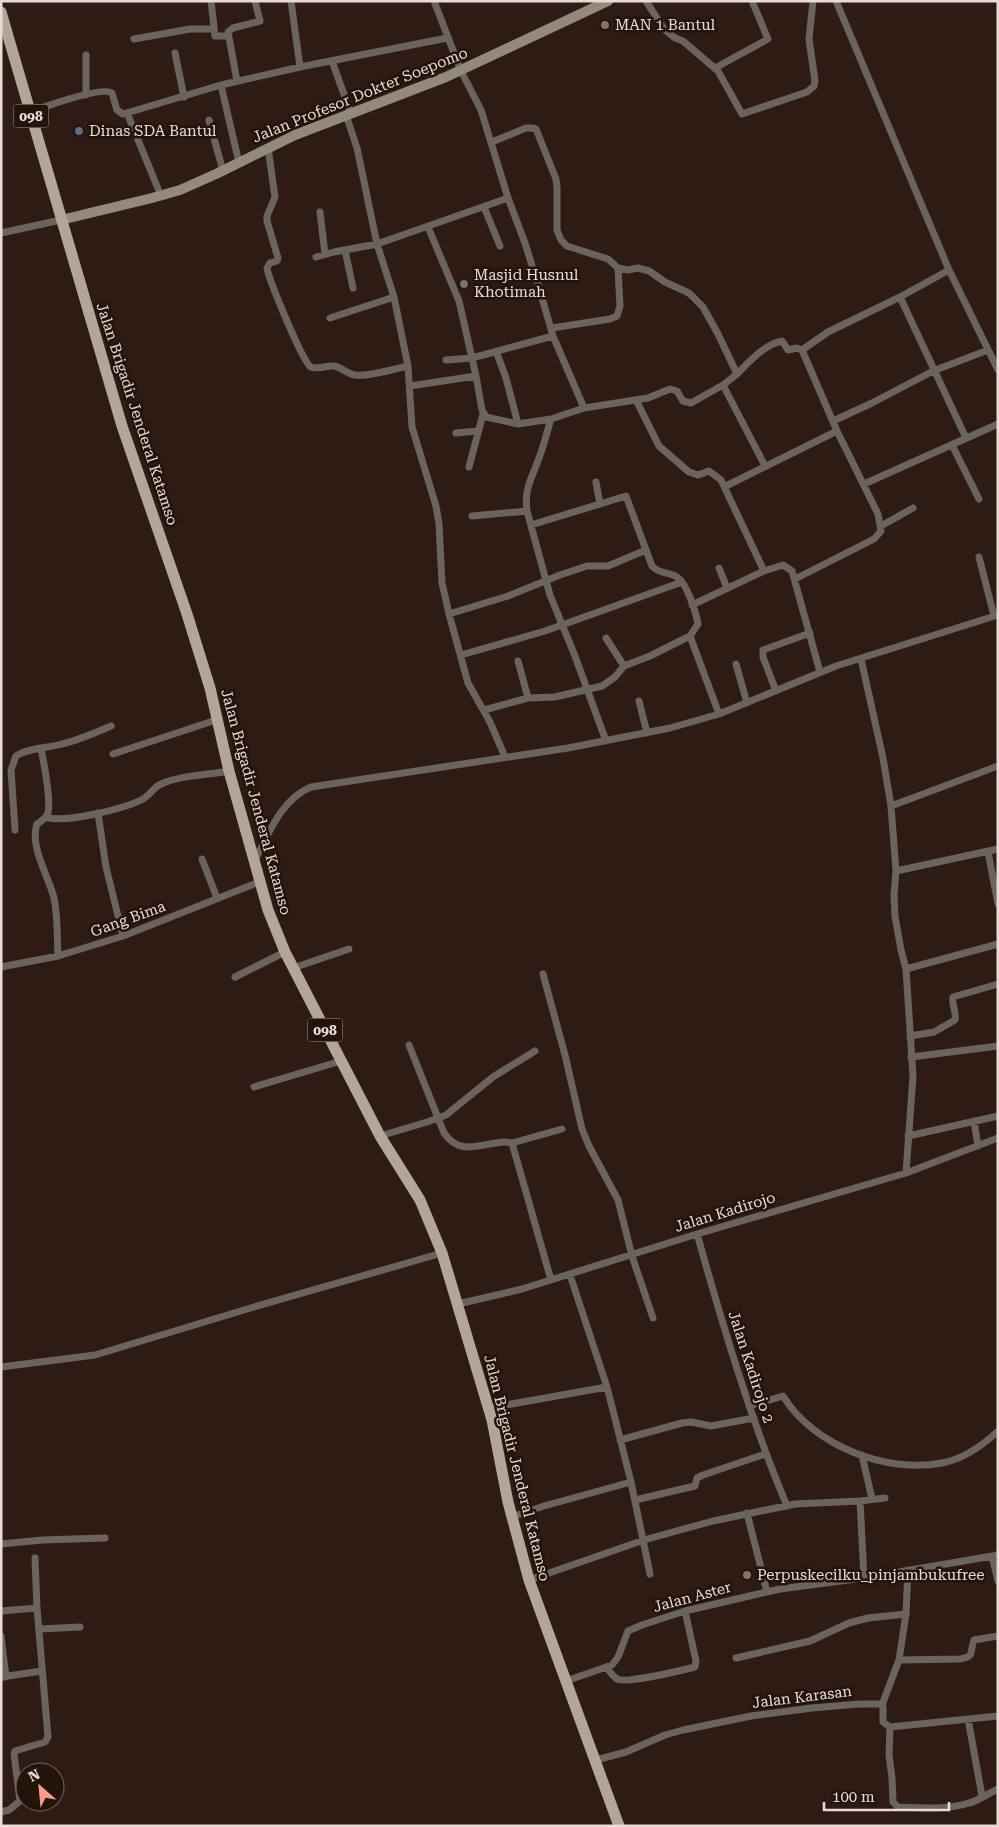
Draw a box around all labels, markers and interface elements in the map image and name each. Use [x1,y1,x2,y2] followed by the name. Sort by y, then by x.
[615,16,715,34] place label: MAN 1 Bantul
[599,19,611,31] marker: MAN 1 Bantul
[250,43,470,147] street label: Jalan Profesor Dokter Soepomo
[14,104,48,128] road number: 098
[89,122,217,140] place label: Dinas SDA Bantul
[73,125,85,137] marker: Dinas SDA Bantul
[474,266,579,301] place label: Masjid Husnul Khotimah
[458,278,470,290] marker: Masjid Husnul Khotimah
[92,300,182,528] street label: Jalan Brigadir Jenderal Katamso
[217,687,295,917] street label: Jalan Brigadir Jenderal Katamso
[88,897,168,941] street label: Gang Bima
[308,1018,342,1042] road number: 098
[672,1188,778,1236] street label: Jalan Kadirojo
[724,1309,778,1425] street label: Jalan Kadirojo 2
[480,1353,554,1583] street label: Jalan Brigadir Jenderal Katamso
[757,1566,984,1584] place label: Perpuskecilku_pinjambukufree
[741,1569,753,1581] marker: Perpuskecilku_pinjambukufree
[651,1578,733,1616] street label: Jalan Aster
[751,1682,853,1712] street label: Jalan Karasan
[15,1762,65,1812] north arrow
[26,1766,43,1785] text: N
[824,1780,949,1812] scale bar
[832,1788,875,1806] text: 100 m

